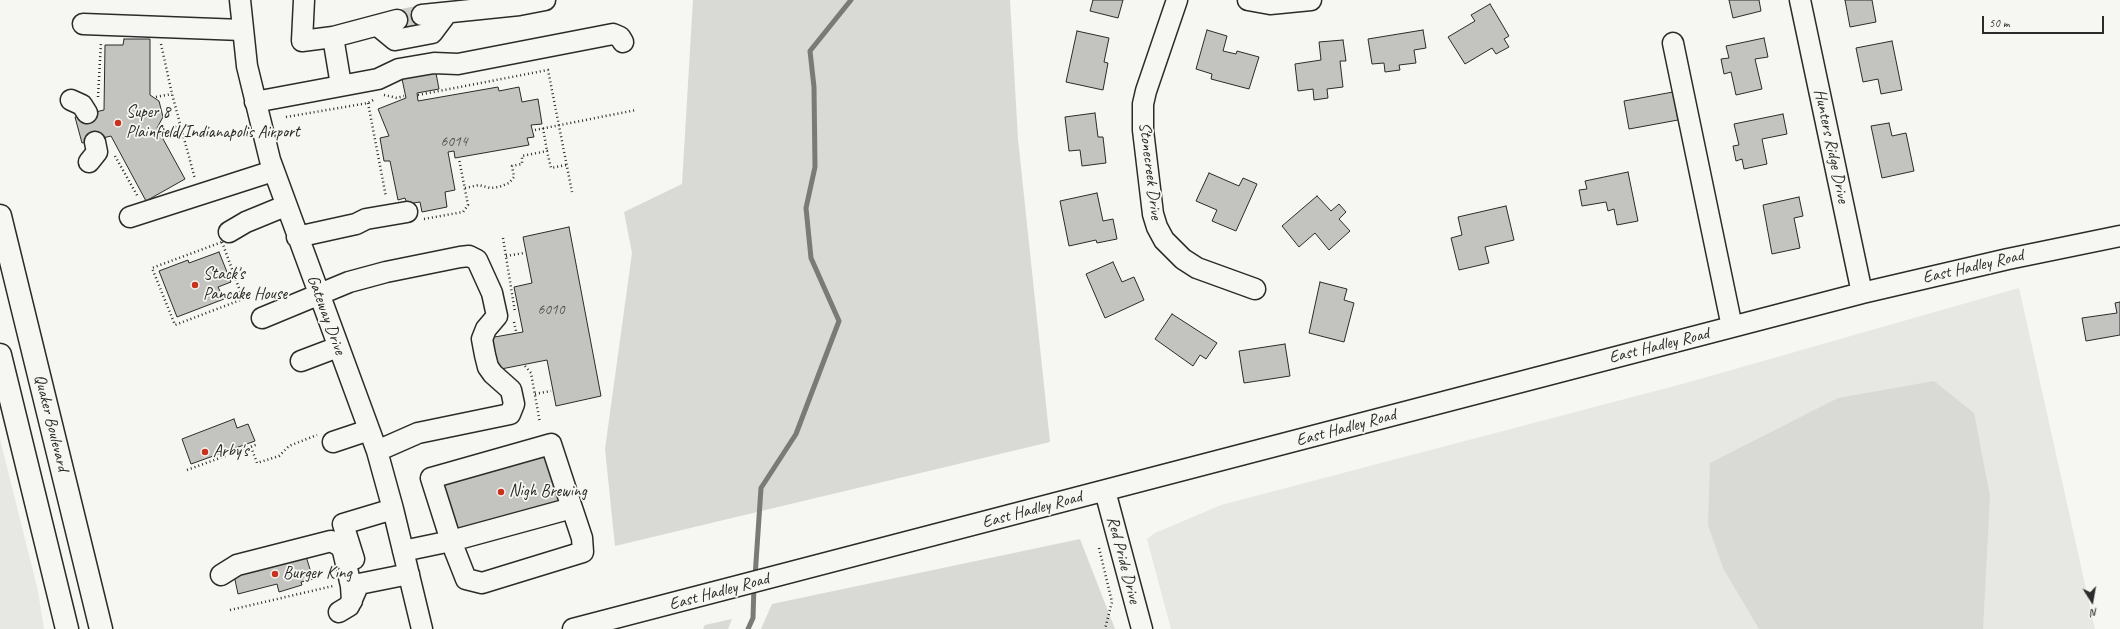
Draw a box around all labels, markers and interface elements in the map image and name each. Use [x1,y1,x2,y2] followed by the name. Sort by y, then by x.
[1984,8,2106,34] scale bar
[1989,15,2009,31] text: 50 m
[1809,87,1853,205] street label: Hunters Ridge Drive
[126,103,300,143] place label: Super 8 Plainfield/Indianapolis Airport
[113,118,123,128] marker: Super 8 Plainfield/Indianapolis Airport
[1134,121,1166,221] street label: Stonecreek Drive
[441,133,467,151] house number: 6014
[1921,246,2025,288] street label: East Hadley Road
[203,265,287,305] place label: Stack's Pancake House
[302,272,350,358] street label: Gateway Drive
[190,280,200,290] marker: Stack's Pancake House
[538,301,564,319] house number: 6010
[1607,324,1711,368] street label: East Hadley Road
[29,373,73,473] street label: Quaker Boulevard
[1294,405,1398,451] street label: East Hadley Road
[213,442,248,462] place label: Arby's
[200,447,210,457] marker: Arby's
[509,482,587,502] place label: Nigh Brewing
[496,487,506,497] marker: Nigh Brewing
[980,487,1084,533] street label: East Hadley Road
[1102,514,1144,606] street label: Red Pride Drive
[283,564,352,584] place label: Burger King
[270,569,280,579] marker: Burger King
[667,569,771,615] street label: East Hadley Road
[2072,581,2112,621] north arrow
[2090,605,2099,620] text: N

